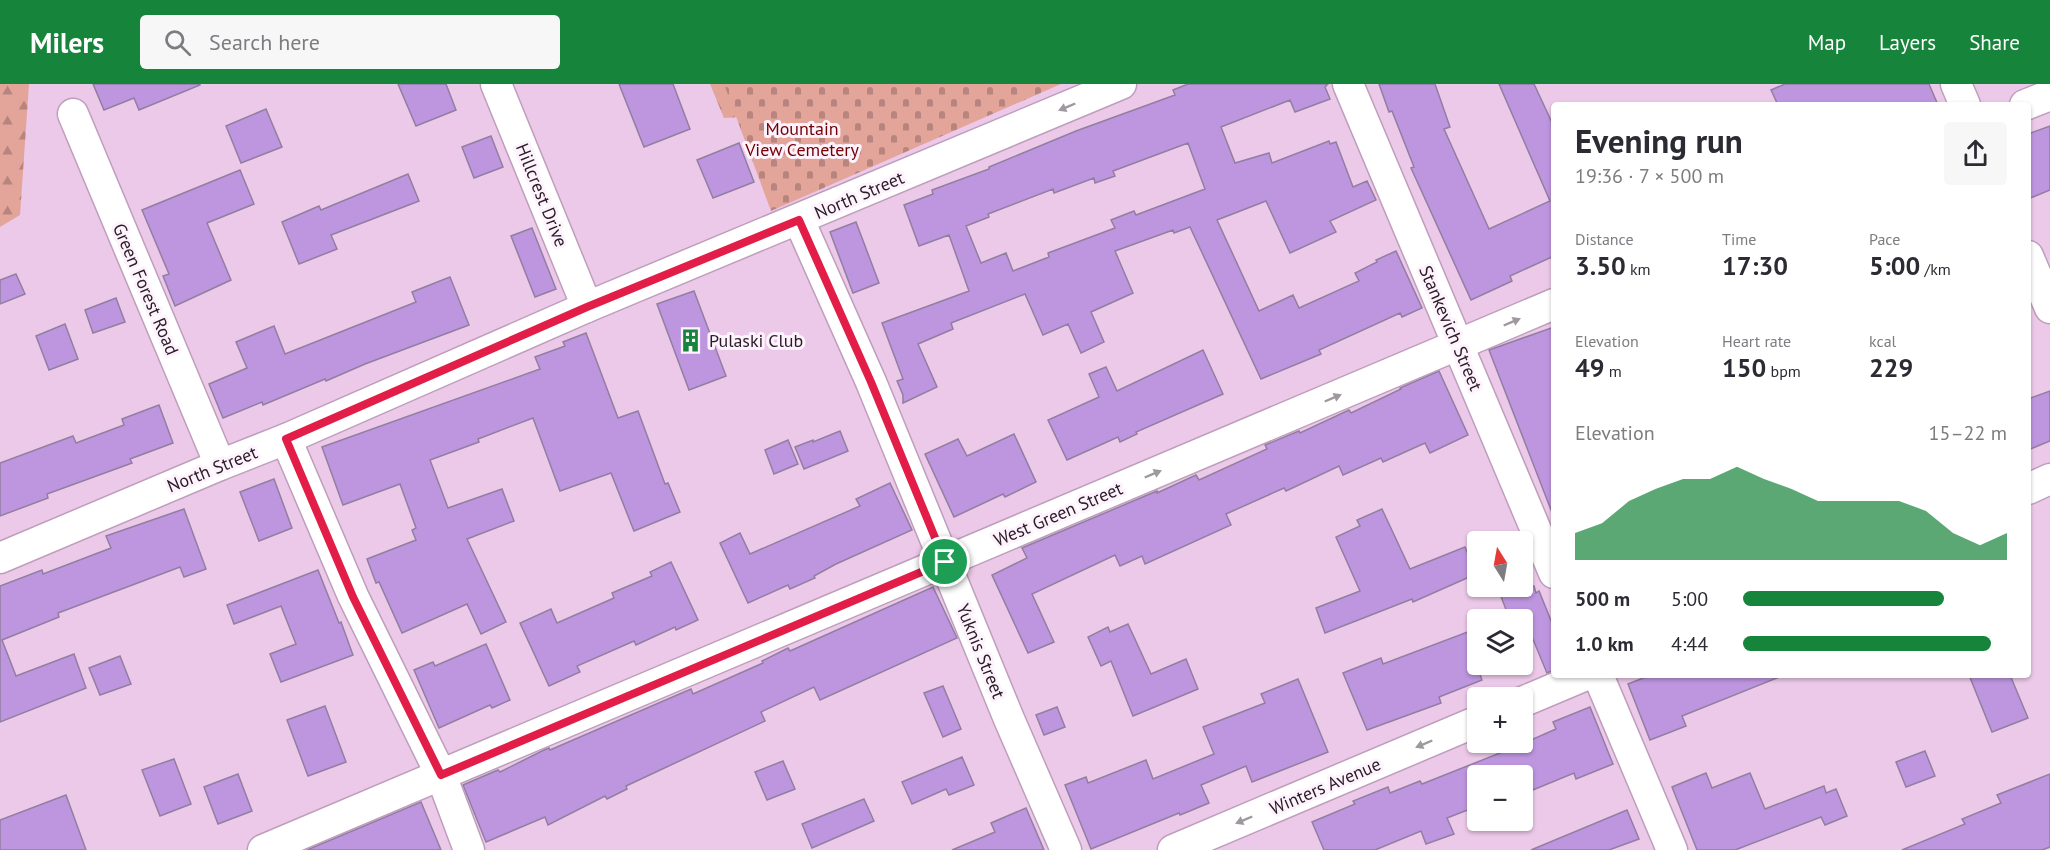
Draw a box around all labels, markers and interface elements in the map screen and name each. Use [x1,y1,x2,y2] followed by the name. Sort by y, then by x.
[140,15,560,69] search box
[30,24,104,61] text: Milers
[161,26,194,59] icon: search
[209,28,320,56] text: Search here
[1808,29,1846,56] text: Map
[1879,29,1936,56] text: Layers
[1969,29,2020,56] text: Share
[1057,102,1075,112] one-way arrow
[744,117,859,161] park label: Mountain View Cemetery
[1575,119,1743,162] text: Evening run
[1944,122,2007,185] button: share
[511,140,573,250] street label: Hillcrest Drive
[1575,163,1724,189] text: 19:36 · 7 × 500 m
[811,166,907,224] street label: North Street
[108,220,184,358] street label: Green Forest Road
[1575,229,1634,249] text: Distance
[1722,229,1756,249] text: Time
[1869,229,1900,249] text: Pace
[1575,249,1626,282] text: 3.50
[1722,249,1788,282] text: 17:30
[1869,249,1920,282] text: 5:00
[1626,259,1651,279] text: km
[1920,259,1951,279] text: /km
[1414,262,1488,394] street label: Stankevich Street
[1504,317,1522,327] one-way arrow
[678,327,704,353] building icon: Pulaski Club
[709,329,803,352] place label: Pulaski Club
[1575,331,1639,351] text: Elevation
[1722,331,1791,351] text: Heart rate
[1869,331,1896,351] text: kcal
[1575,351,1604,384] text: 49
[1722,351,1766,384] text: 150
[1869,351,1913,384] text: 229
[1604,361,1622,381] text: m
[1766,361,1801,381] text: bpm
[1324,393,1342,403] one-way arrow
[1575,420,1655,446] text: Elevation
[1929,420,2007,446] text: 15–22 m
[164,441,260,497] street label: North Street
[1144,469,1162,478] one-way arrow
[990,477,1126,551] street label: West Green Street
[1467,531,1533,597] north arrow
[1467,531,1533,831] map controls
[919,536,970,587] pin
[928,545,961,578] icon: arrive
[1575,586,1630,612] text: 500 m
[1671,586,1708,612] text: 5:00
[952,600,1010,702] street label: Yuknis Street
[1467,609,1533,675] button: layers
[1575,631,1634,657] text: 1.0 km
[1671,631,1708,657] text: 4:44
[1467,687,1533,753] button: +
[1414,739,1432,749] one-way arrow
[1266,752,1384,820] street label: Winters Avenue
[1467,765,1533,831] button: −
[1235,816,1253,825] one-way arrow

